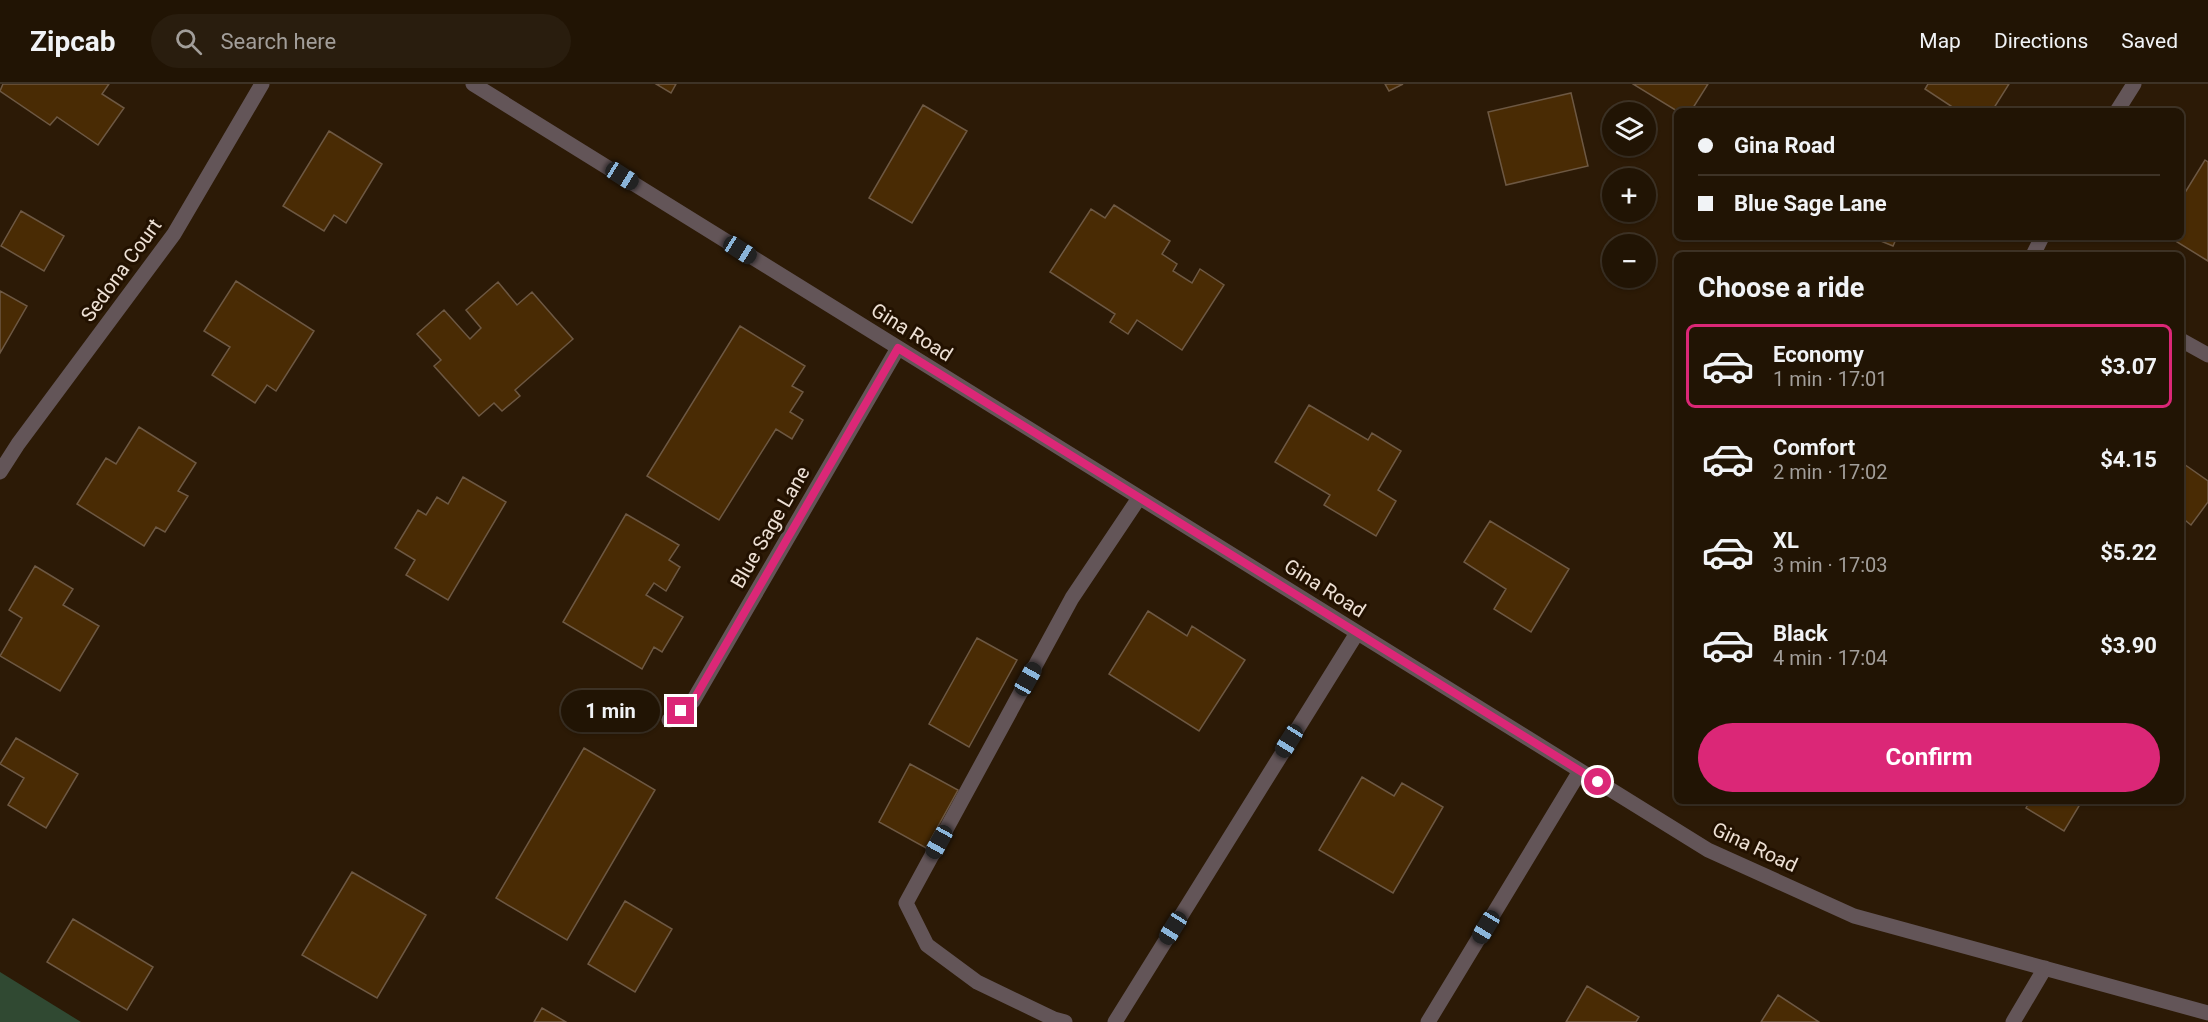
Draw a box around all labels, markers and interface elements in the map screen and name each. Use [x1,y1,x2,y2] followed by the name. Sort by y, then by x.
[151,14,571,68] search box
[30,25,115,58] text: Zipcab
[172,25,205,58] icon: search
[220,29,336,54] text: Search here
[1919,29,1961,53] text: Map
[1994,29,2088,53] text: Directions
[2121,29,2178,53] text: Saved
[1602,102,1656,288] map controls
[1602,102,1656,156] button: layers
[1734,133,1835,158] text: Gina Road
[602,159,642,193] car
[1602,168,1656,222] button: +
[1734,191,1887,216] text: Blue Sage Lane
[76,214,166,326] street label: Sedona Court
[720,233,760,267] car
[1602,234,1656,288] button: −
[1698,272,1864,304] text: Choose a ride
[867,298,957,366] street label: Gina Road
[1701,339,1755,393] icon: car
[1773,342,1864,367] text: Economy
[2100,354,2157,379] text: $3.07
[1773,367,1888,391] text: 1 min · 17:01
[1701,432,1755,486] icon: car
[1773,435,1855,460] text: Comfort
[2100,447,2157,472] text: $4.15
[1773,460,1888,484] text: 2 min · 17:02
[725,462,815,592] street label: Blue Sage Lane
[1701,525,1755,579] icon: car
[1773,528,1799,553] text: XL
[2100,540,2157,565] text: $5.22
[1773,553,1888,577] text: 3 min · 17:03
[1280,554,1370,622] street label: Gina Road
[1701,618,1755,672] icon: car
[1773,621,1828,646] text: Black
[2100,633,2157,658] text: $3.90
[1773,646,1888,670] text: 4 min · 17:04
[1011,659,1045,699] car
[561,690,660,732] callout: 1 min
[667,697,694,724] route end
[585,699,636,723] text: 1 min
[1272,721,1306,761] car
[1698,723,2160,792] button: Confirm
[1584,768,1611,795] route start
[1709,817,1801,877] street label: Gina Road
[922,822,956,862] car
[1469,907,1503,947] car
[1156,908,1190,948] car

